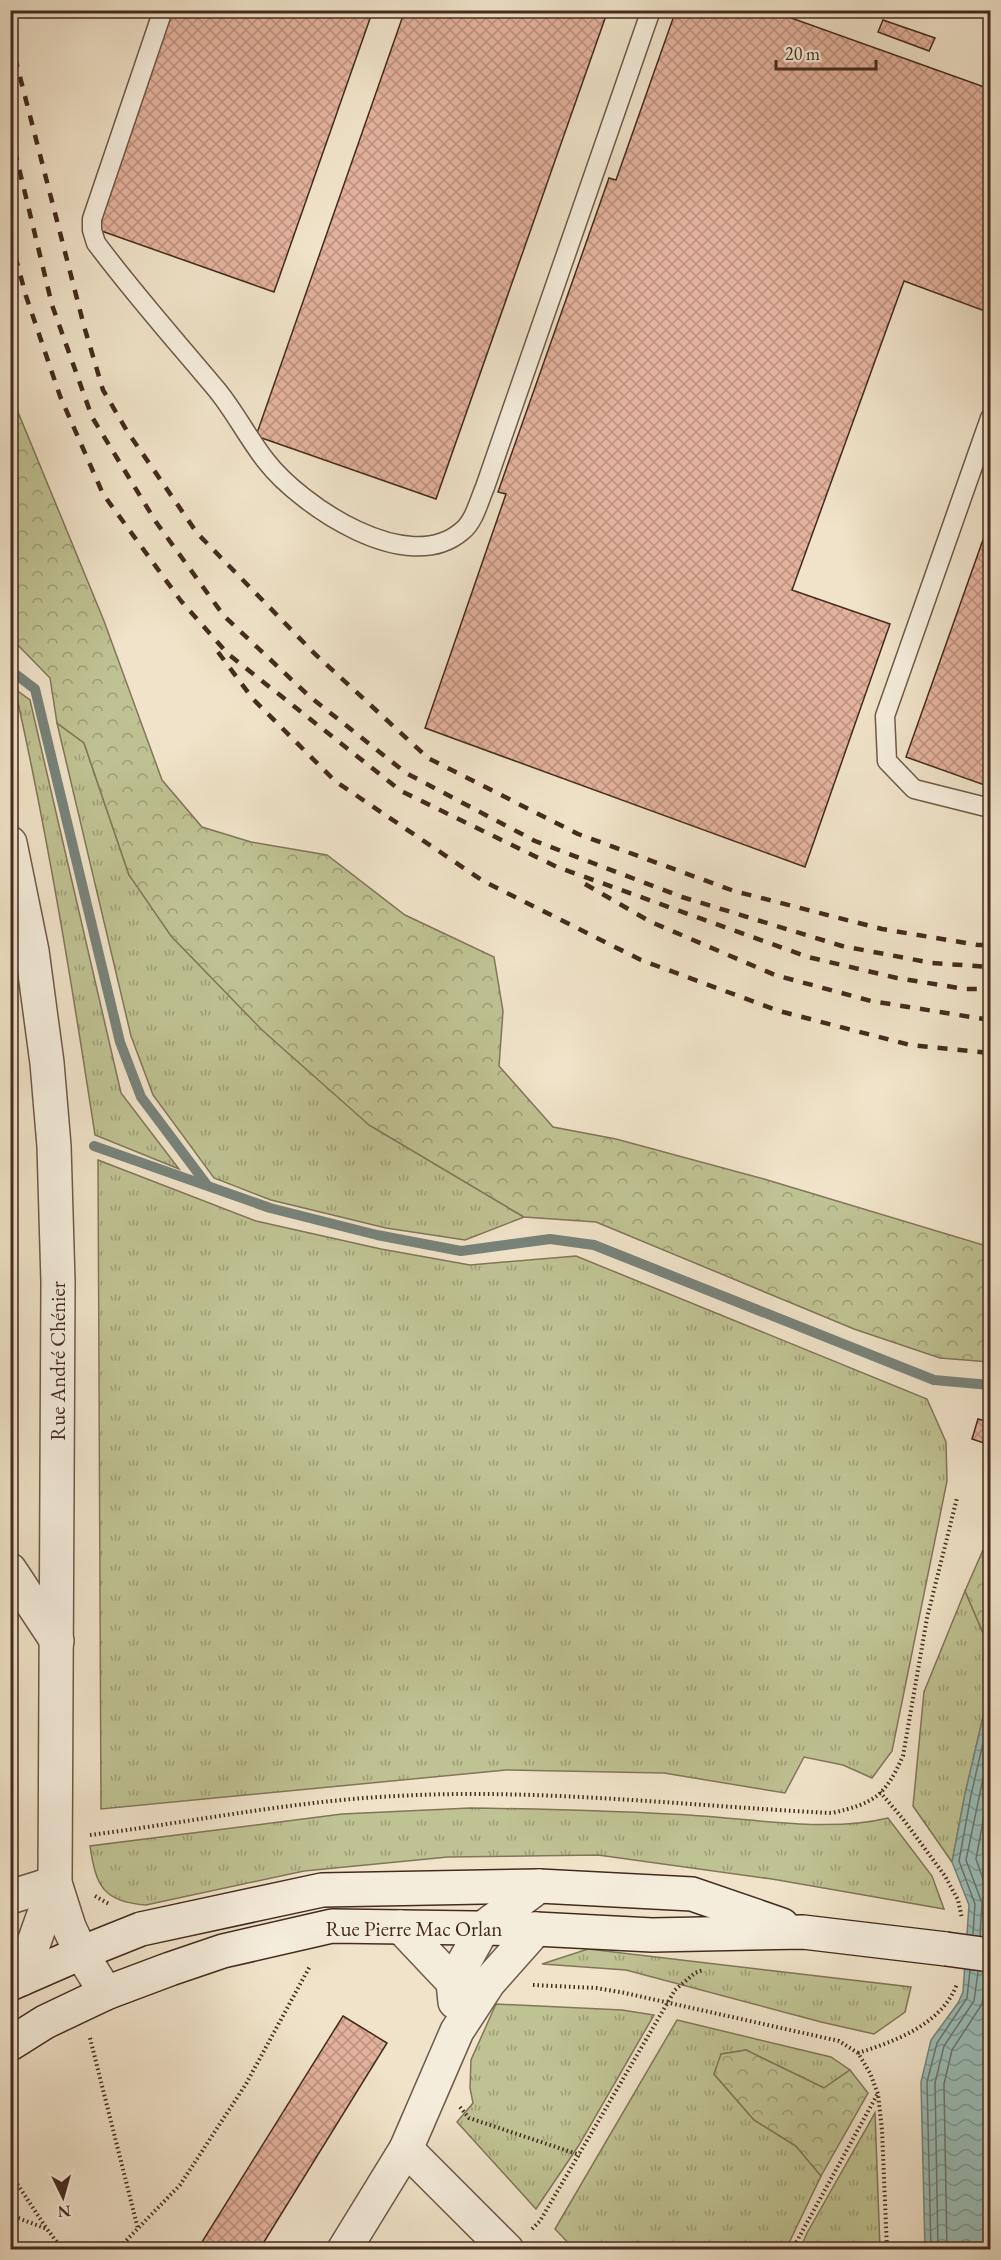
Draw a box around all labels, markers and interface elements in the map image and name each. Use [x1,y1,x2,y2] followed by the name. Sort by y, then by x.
[776,33,876,71] scale bar
[785,42,820,65] text: 20 m
[44,1281,71,1441] street label: Rue André Chénier
[326,1915,502,1942] street label: Rue Pierre Mac Orlan
[33,2167,93,2227] north arrow
[57,2200,72,2222] text: N

